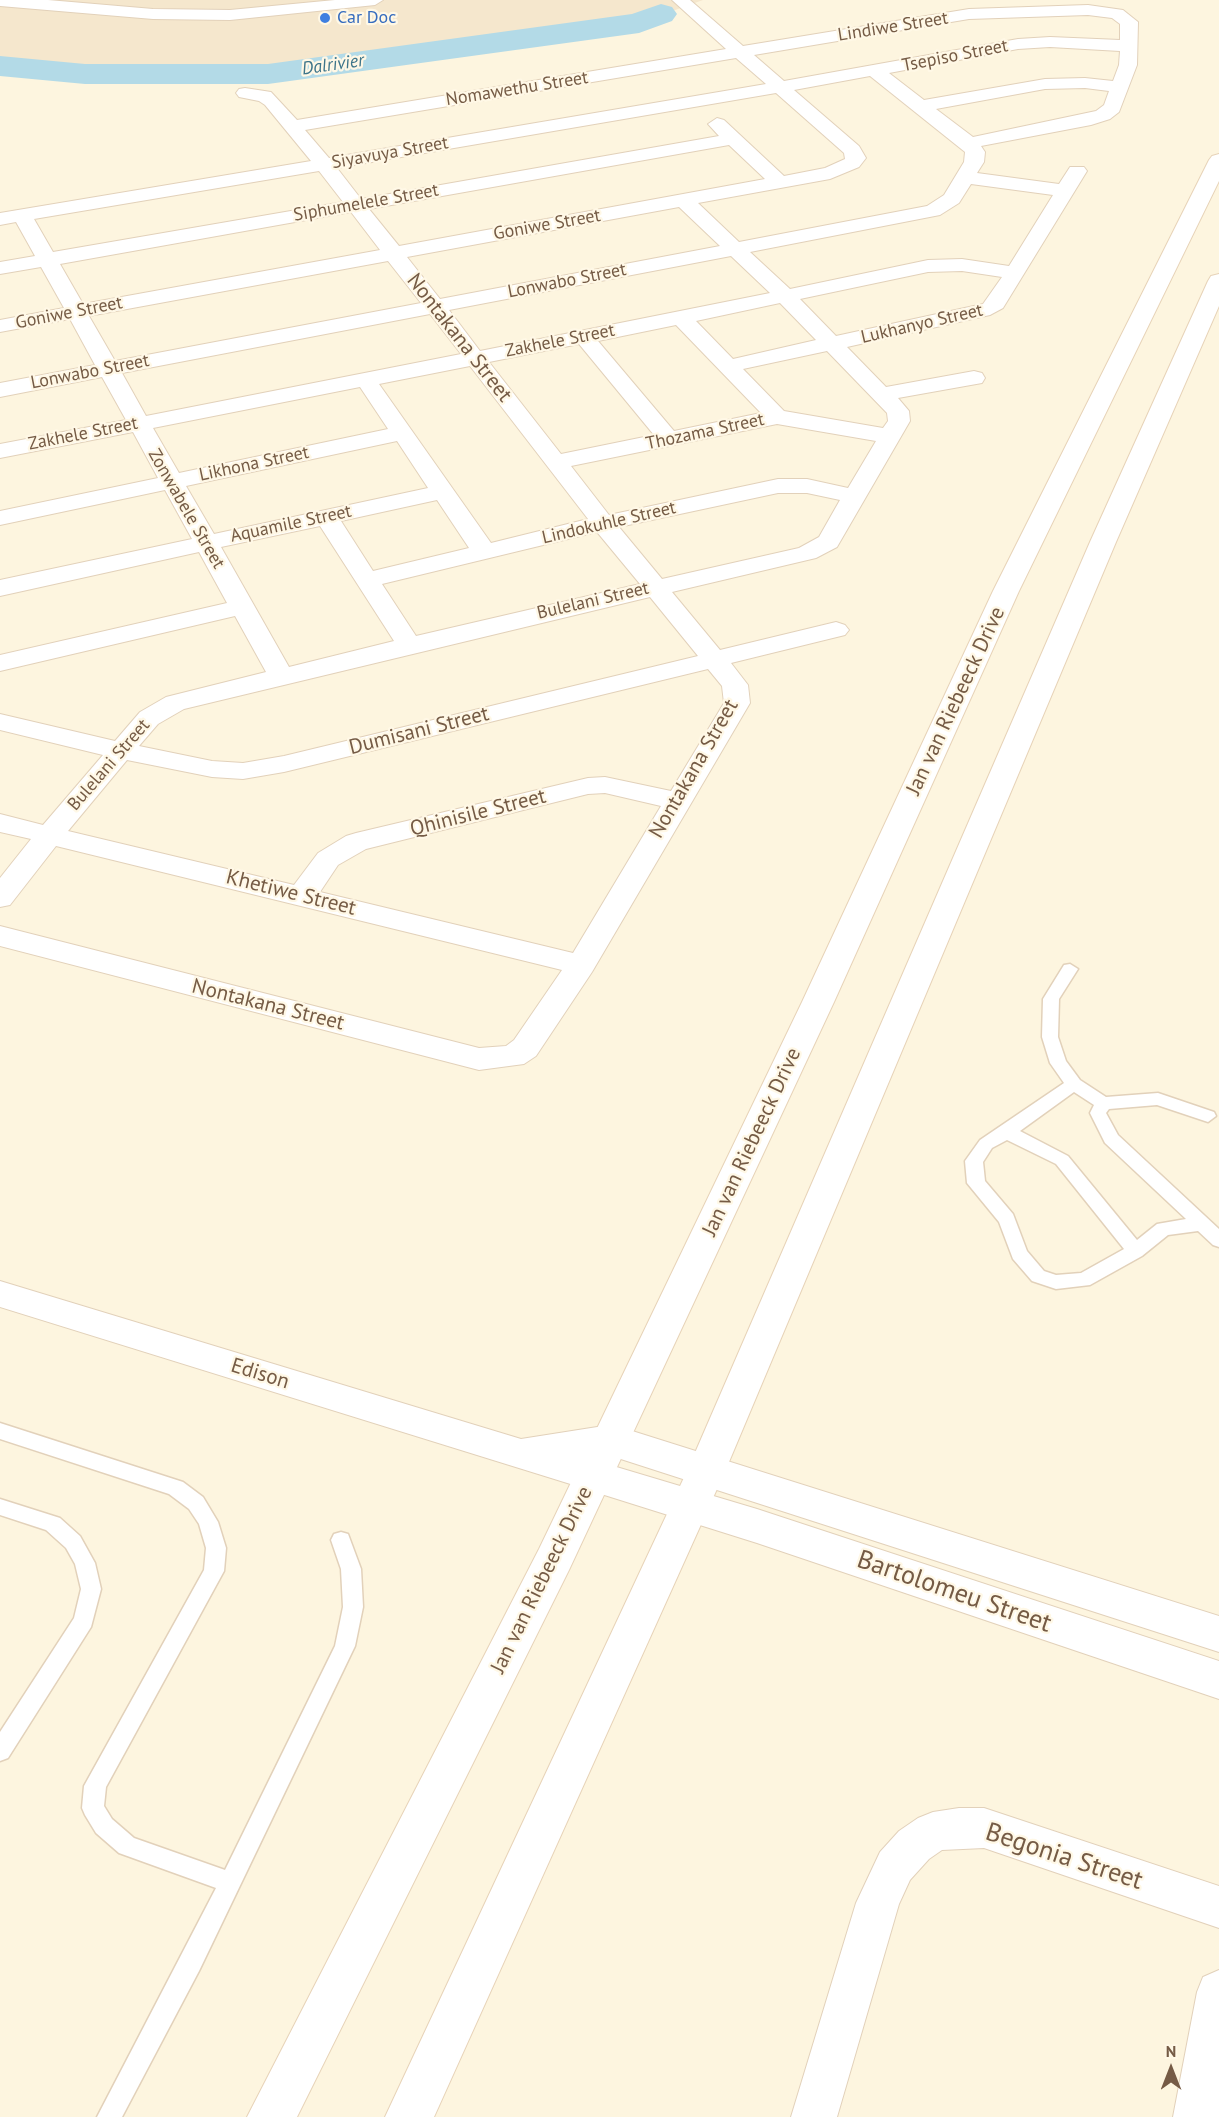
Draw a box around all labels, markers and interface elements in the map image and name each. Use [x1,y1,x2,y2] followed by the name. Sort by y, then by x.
[337,7,396,29] place label: Car Doc
[836,8,950,46] street label: Lindiwe Street
[318,11,332,25] marker: Car Doc
[900,35,1010,77] street label: Tsepiso Street
[301,50,365,80] water label: Dalrivier
[444,67,590,111] street label: Nomawethu Street
[330,132,450,174] street label: Siyavuya Street
[292,180,440,226] street label: Siphumelele Street
[492,205,602,245] street label: Goniwe Street
[506,259,628,303] street label: Lonwabo Street
[401,269,517,407] street label: Nontakana Street
[14,292,124,334] street label: Goniwe Street
[859,299,985,349] street label: Lukhanyo Street
[503,320,617,362] street label: Zakhele Street
[29,350,151,394] street label: Lonwabo Street
[644,409,766,455] street label: Thozama Street
[26,413,140,455] street label: Zakhele Street
[197,442,311,486] street label: Likhona Street
[143,445,229,573] street label: Zonwabele Street
[540,497,678,549] street label: Lindokuhle Street
[228,501,354,547] street label: Aquamile Street
[535,578,651,624] street label: Bulelani Street
[901,603,1011,799] street label: Jan van Riebeeck Drive
[644,695,744,843] street label: Nontakana Street
[346,701,492,761] street label: Dumisani Street
[63,715,155,815] street label: Bulelani Street
[407,784,549,842] street label: Qhinisile Street
[224,865,358,921] street label: Khetiwe Street
[189,974,347,1036] street label: Nontakana Street
[697,1044,807,1240] street label: Jan van Riebeeck Drive
[228,1353,292,1395] street label: Edison
[486,1483,598,1677] street label: Jan van Riebeeck Drive
[853,1544,1055,1640] street label: Bartolomeu Street
[981,1817,1147,1897] street label: Begonia Street
[1141,2039,1201,2099] north arrow
[1166,2041,1176,2061] text: N

